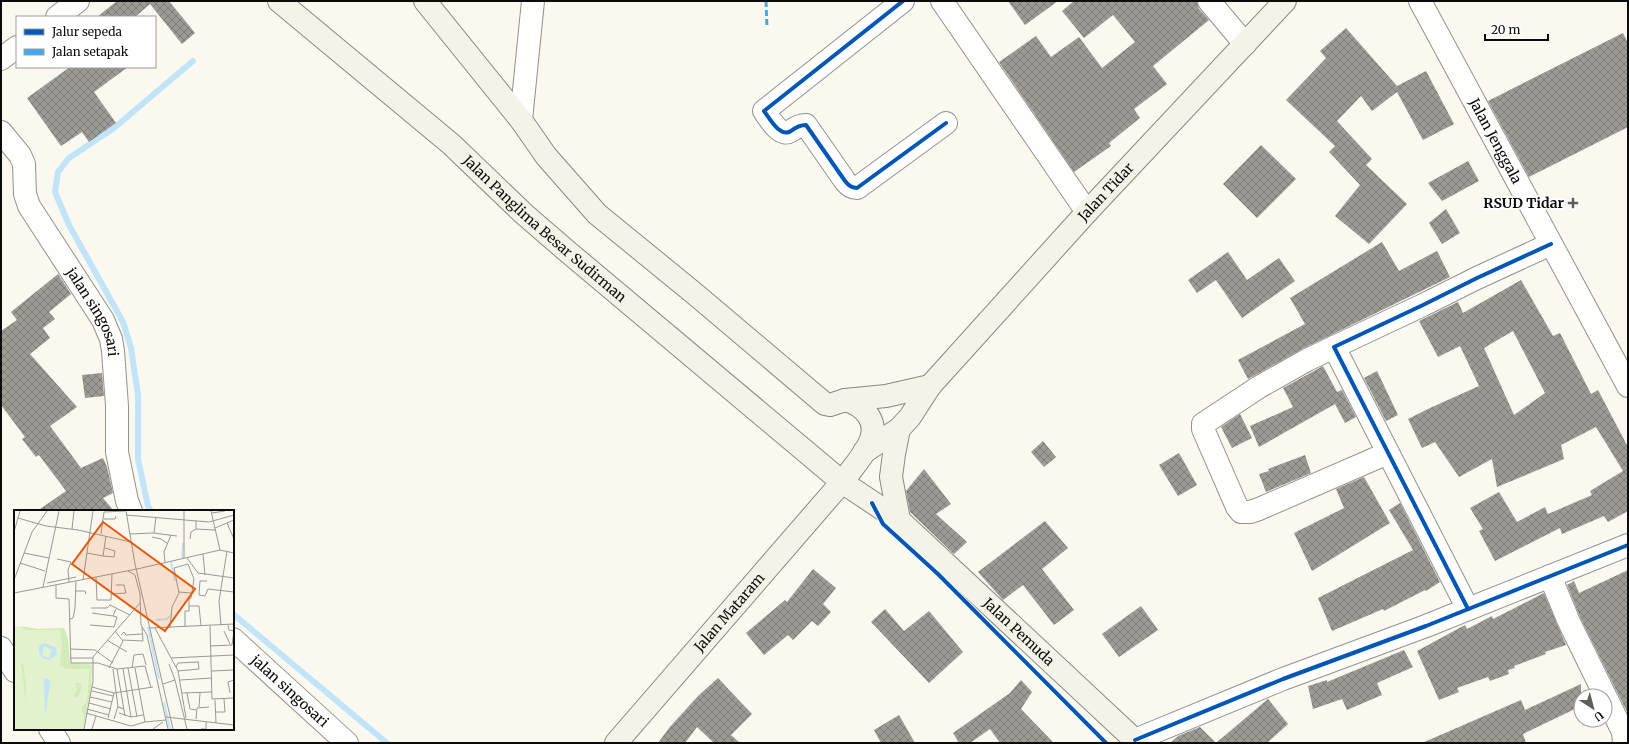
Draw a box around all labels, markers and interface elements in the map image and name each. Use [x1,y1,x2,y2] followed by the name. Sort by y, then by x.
[16,16,156,68] legend
[1485,16,1548,42] scale bar
[1491,22,1520,37] text: 20 m
[51,24,123,39] text: Jalur sepeda
[51,44,129,59] text: Jalan setapak
[1465,94,1526,187] street label: Jalan Jenggala
[458,151,630,306] street label: Jalan Panglima Besar Sudirman
[1074,159,1138,226] street label: Jalan Tidar
[1483,194,1564,212] place label: RSUD Tidar
[1567,197,1579,209] marker: RSUD Tidar
[62,263,122,357] street label: jalan singosari
[14,510,234,730] inset map
[689,569,768,656] street label: Jalan Mataram
[978,593,1059,670] street label: Jalan Pemuda
[247,650,333,731] street label: jalan singosari
[1573,688,1613,728] north arrow
[1591,708,1606,725] text: U

